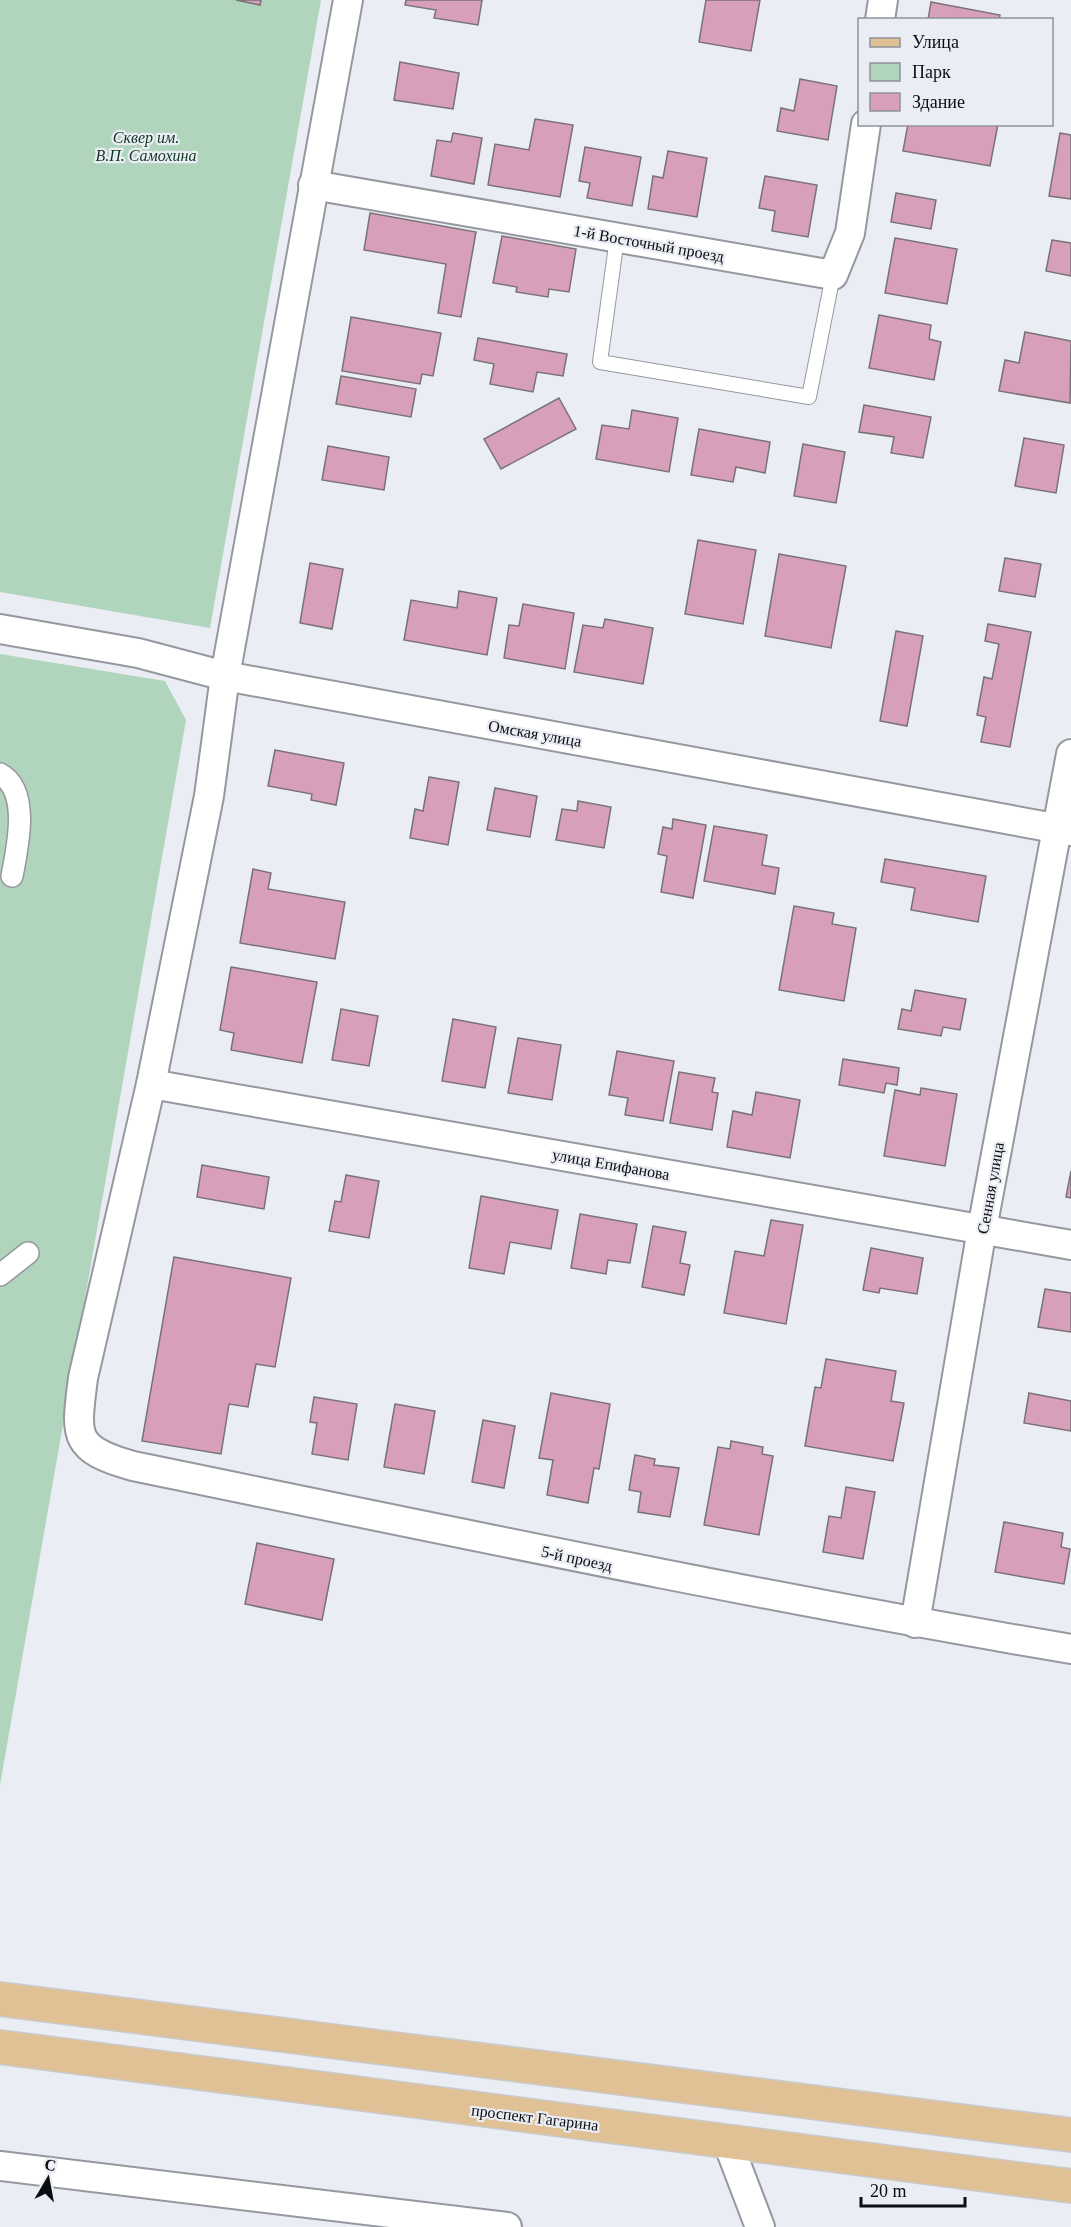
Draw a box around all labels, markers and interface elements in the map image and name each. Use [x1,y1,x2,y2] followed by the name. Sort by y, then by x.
[858,18,1053,126] legend
[912,32,959,52] text: Улица
[912,62,951,82] text: Парк
[912,92,965,112] text: Здание
[95,129,197,164] park label: Сквер им. В.П. Самохина
[572,222,726,266] street label: 1-й Восточный проезд
[487,717,583,751] street label: Омская улица
[974,1141,1008,1236] street label: Сенная улица
[551,1146,671,1184] street label: улица Епифанова
[540,1543,614,1575] street label: 5-й проезд
[470,2101,600,2135] street label: проспект Гагарина
[18,2149,78,2209] north arrow
[43,2155,58,2174] text: С
[861,2170,964,2208] scale bar
[870,2181,907,2201] text: 20 m

